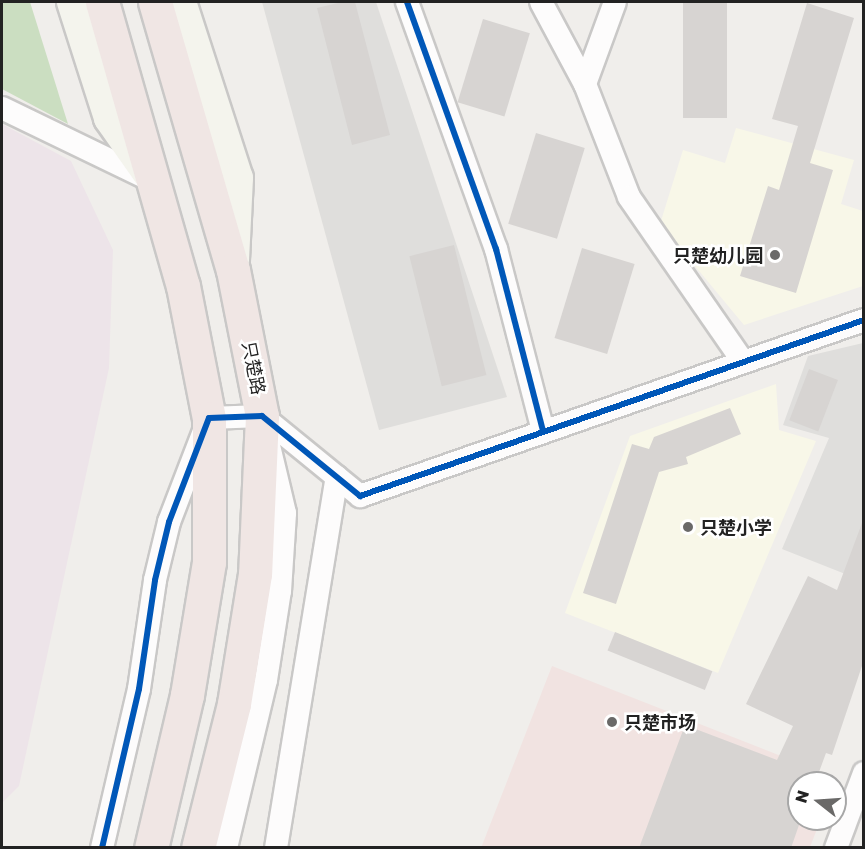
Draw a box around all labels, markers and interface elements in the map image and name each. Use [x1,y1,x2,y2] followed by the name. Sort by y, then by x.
[673,244,763,266] place label: 只楚幼儿园
[768,248,782,262] marker: 只楚幼儿园
[238,339,270,397] street label: 只楚路
[700,516,772,538] place label: 只楚小学
[681,520,695,534] marker: 只楚小学
[624,711,696,733] place label: 只楚市场
[605,715,619,729] marker: 只楚市场
[787,771,847,831] north arrow
[790,788,813,805] text: N

